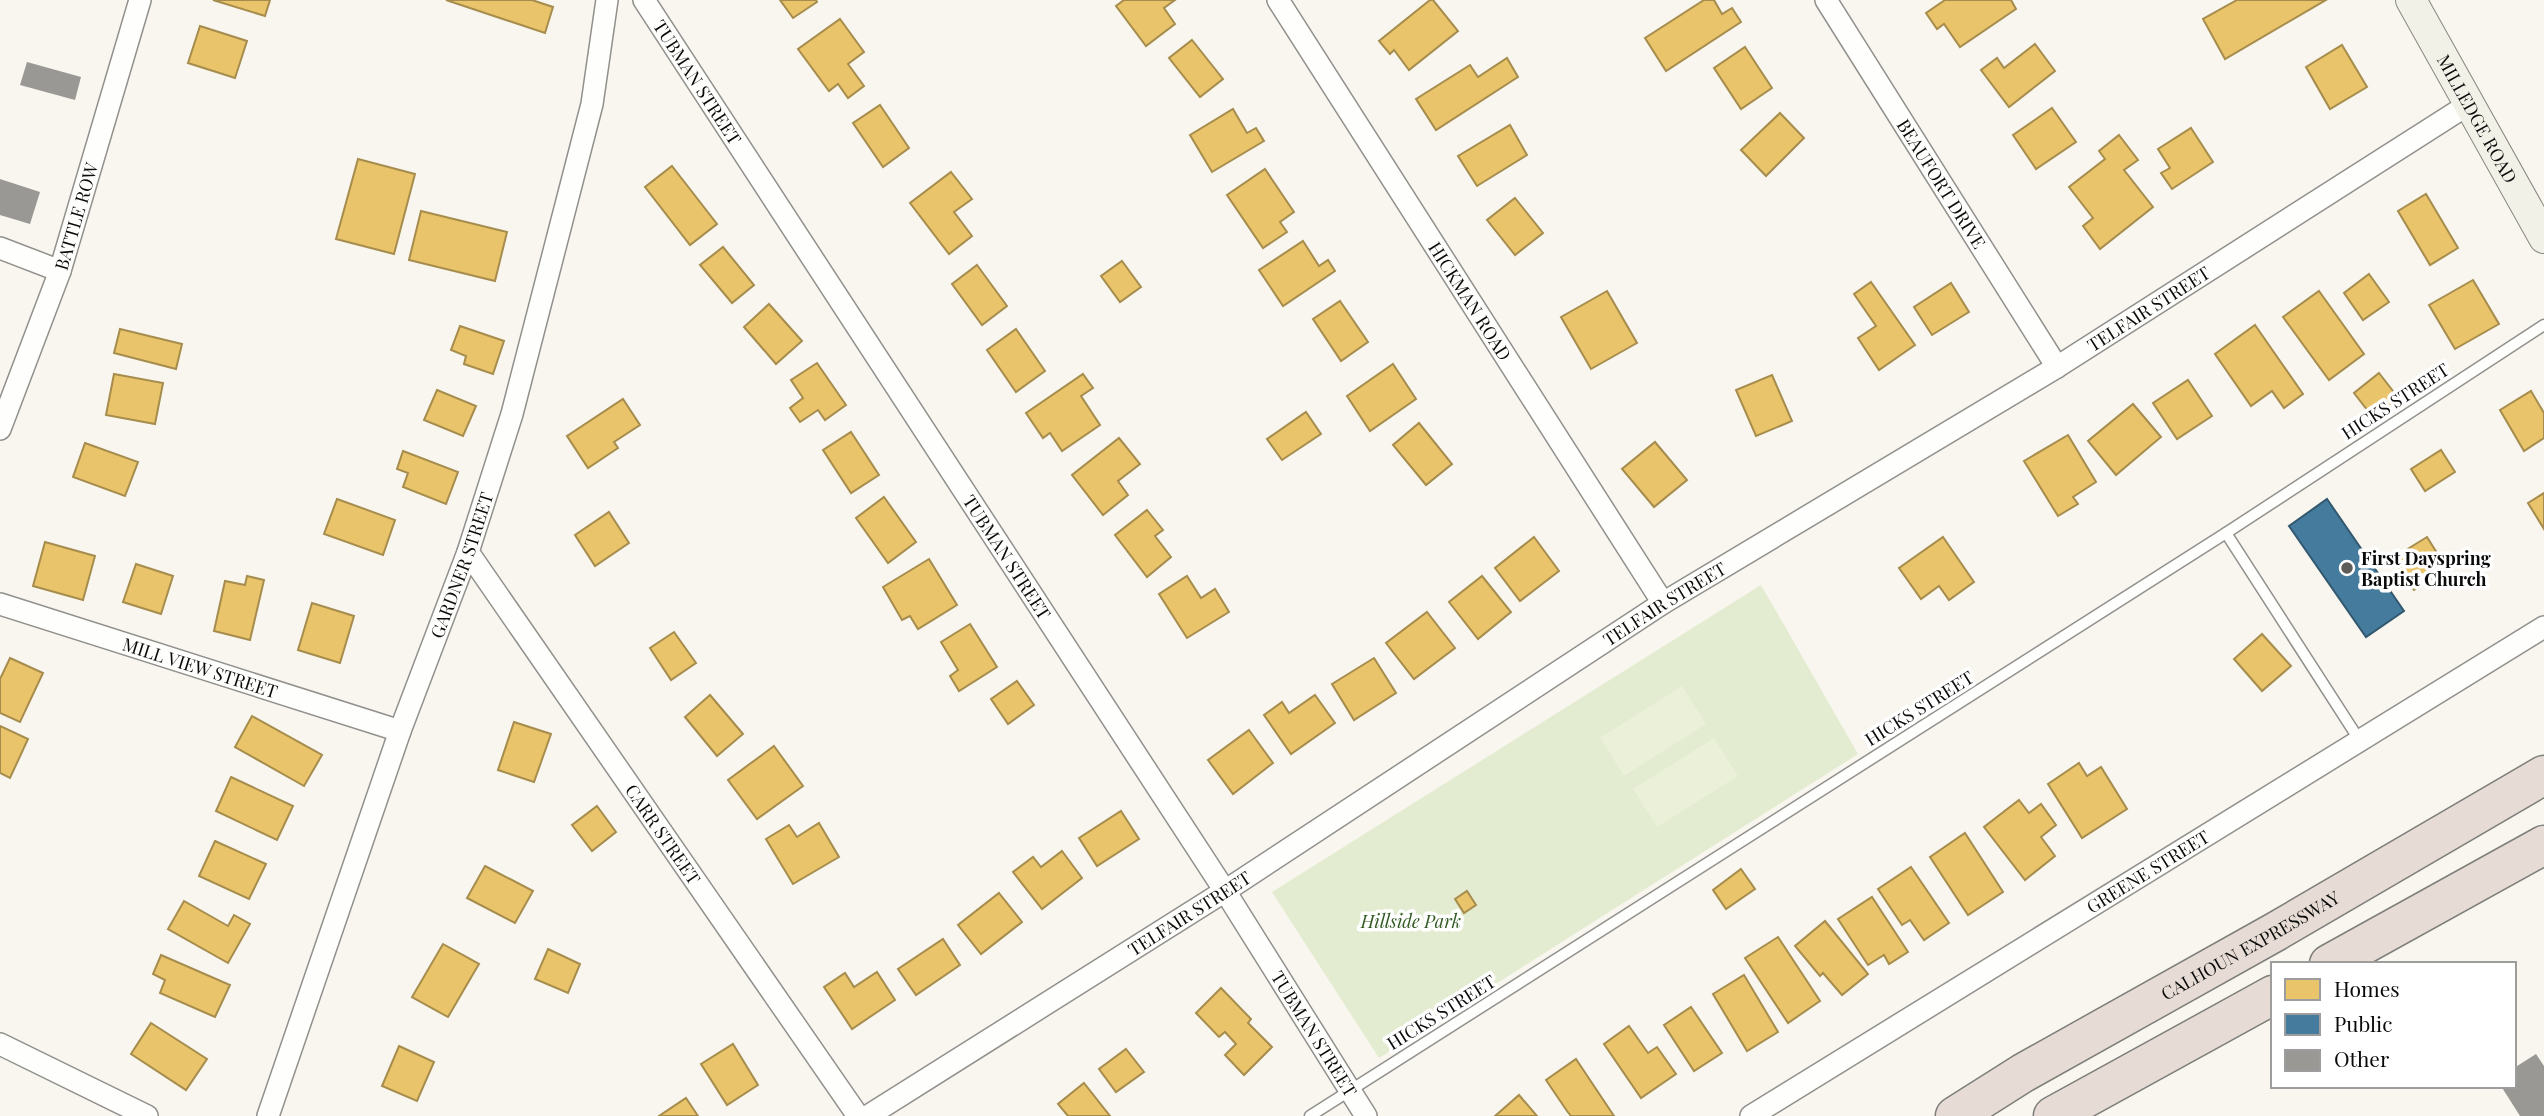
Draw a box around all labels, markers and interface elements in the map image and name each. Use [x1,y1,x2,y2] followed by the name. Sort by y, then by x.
[648,15,747,149] street label: TUBMAN STREET
[2432,50,2523,187] street label: MILLEDGE ROAD
[1892,114,1991,253] street label: BEAUFORT DRIVE
[49,159,104,273] street label: BATTLE ROW
[1423,237,1517,365] street label: HICKMAN ROAD
[2083,261,2214,357] street label: TELFAIR STREET
[2337,357,2453,445] street label: HICKS STREET
[424,489,498,642] street label: GARDNER STREET
[958,490,1057,624] street label: TUBMAN STREET
[2361,546,2491,591] place label: First Dayspring Baptist Church
[1598,556,1730,651] street label: TELFAIR STREET
[2339,560,2355,576] marker: First Dayspring Baptist Church
[120,632,281,703] street label: MILL VIEW STREET
[1860,665,1978,751] street label: HICKS STREET
[620,779,706,889] street label: CARR STREET
[2082,824,2214,918] street label: GREENE STREET
[1123,865,1255,961] street label: TELFAIR STREET
[2157,885,2344,1005] street label: CALHOUN EXPRESSWAY
[1360,909,1461,933] park label: Hillside Park
[2271,962,2516,1088] legend
[1266,966,1363,1101] street label: TUBMAN STREET
[1382,969,1500,1055] street label: HICKS STREET
[2334,974,2400,1002] text: Homes
[2334,1009,2392,1037] text: Public
[2334,1044,2390,1072] text: Other

